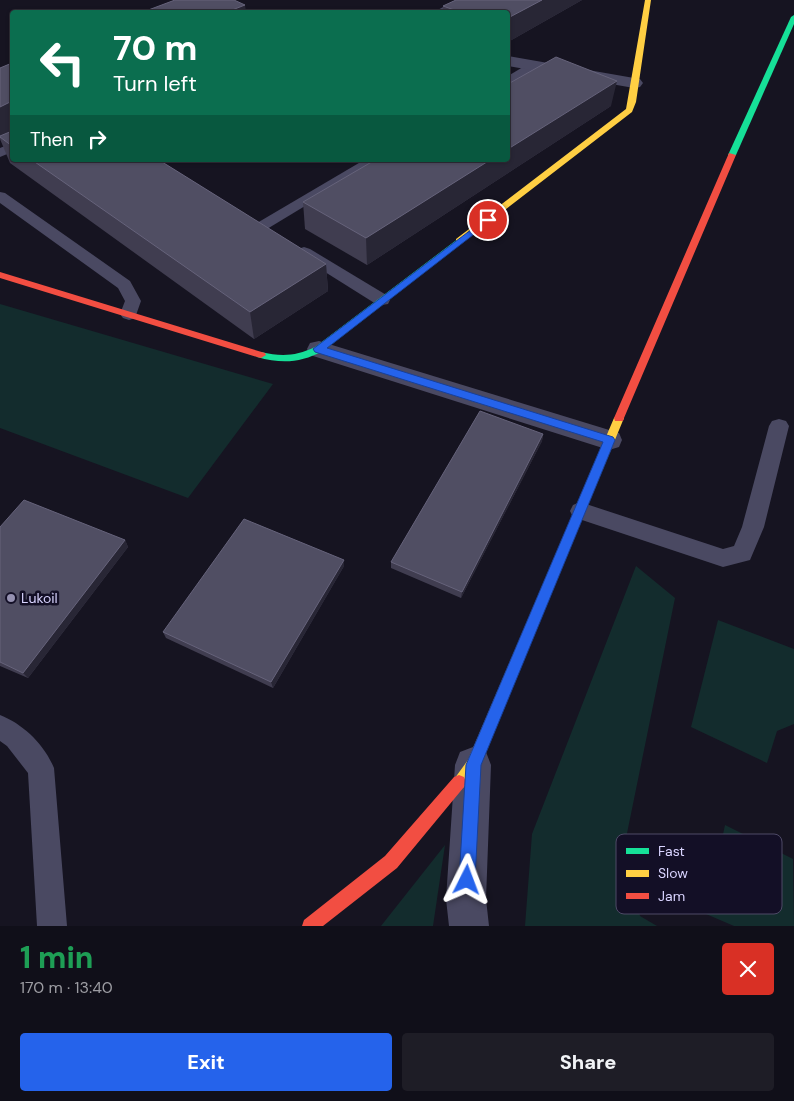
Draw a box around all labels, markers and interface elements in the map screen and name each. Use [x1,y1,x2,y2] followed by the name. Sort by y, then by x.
[113,25,197,71] text: 70 m
[30,30,95,95] icon: left
[113,69,197,98] text: Turn left
[83,125,111,153] icon: right
[30,127,73,152] text: Then
[467,199,509,241] pin
[474,206,502,234] icon: arrive
[21,589,58,607] place label: Lukoil
[5,592,17,604] marker: Lukoil
[616,834,782,914] legend
[658,842,685,860] text: Fast
[440,853,492,905] position arrow
[658,864,688,882] text: Slow
[658,887,685,905] text: Jam
[20,938,93,977] text: 1 min
[722,943,774,995] button: close
[20,977,113,998] text: 170 m · 13:40
[20,1033,392,1091] button: Exit
[402,1033,774,1091] button: Share

